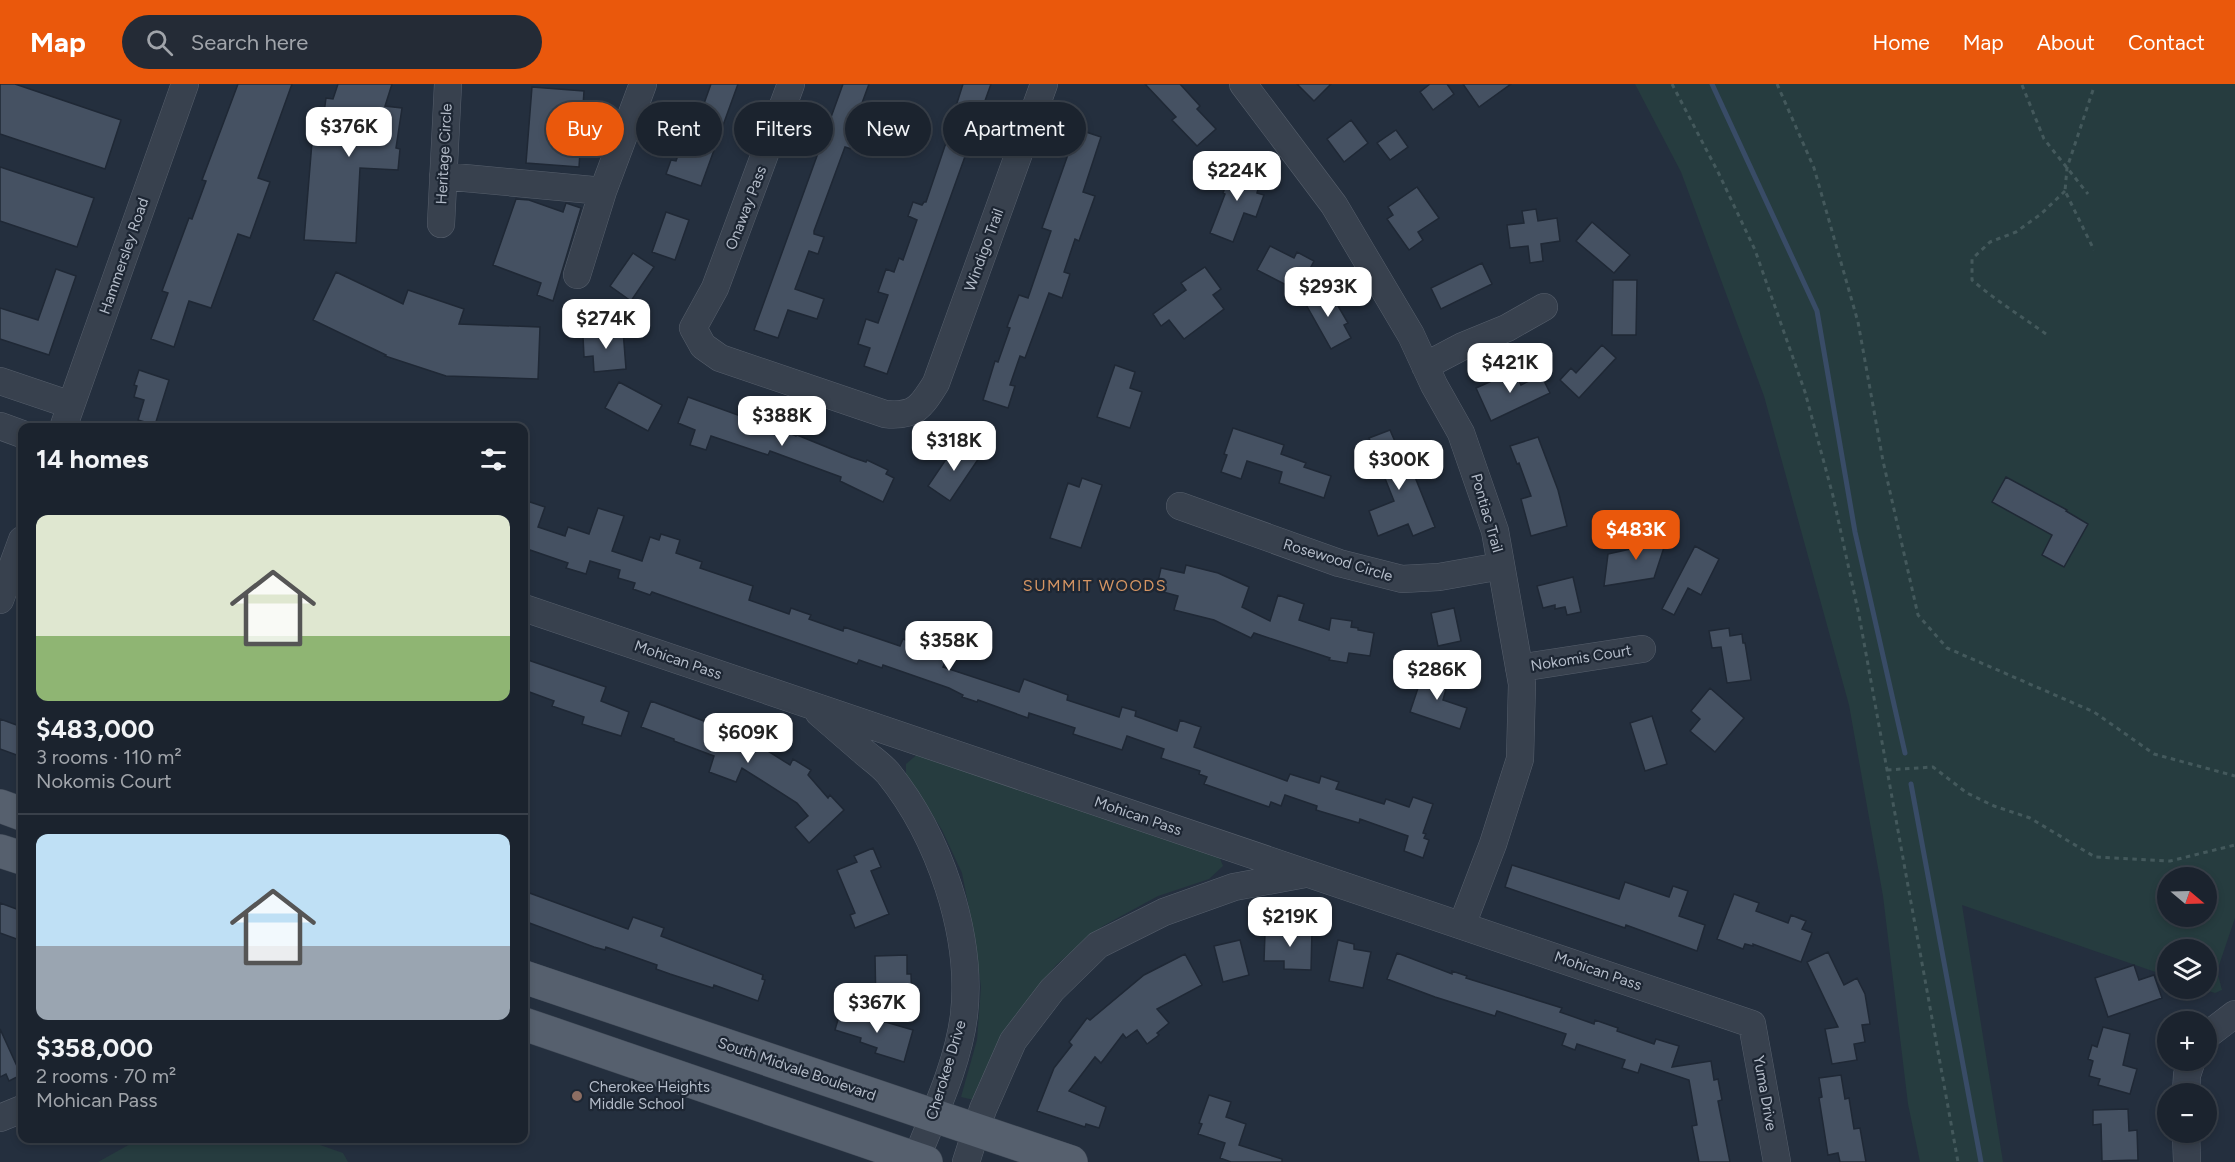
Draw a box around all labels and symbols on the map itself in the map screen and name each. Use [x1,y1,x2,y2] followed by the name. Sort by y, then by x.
[432,103,456,205] street label: Heritage Circle
[307,107,391,158] pin: $376K
[1195,151,1279,202] pin: $224K
[722,163,770,253] street label: Onaway Pass
[96,195,152,317] street label: Hammersley Road
[961,206,1007,294] street label: Windigo Trail
[1286,267,1370,318] pin: $293K
[564,299,648,350] pin: $274K
[1468,343,1552,394] pin: $421K
[740,396,824,447] pin: $388K
[912,421,996,472] pin: $318K
[1357,440,1441,491] pin: $300K
[1467,471,1507,555] street label: Pontiac Trail
[1594,510,1678,561] pin: $483K
[1281,535,1395,585] street label: Rosewood Circle
[1023,576,1167,595] district label: SUMMIT WOODS
[907,621,991,672] pin: $358K
[632,637,724,683] street label: Mohican Pass
[1529,641,1633,675] street label: Nokomis Court
[1395,650,1479,701] pin: $286K
[706,713,790,764] pin: $609K
[1092,793,1184,839] street label: Mohican Pass
[2157,867,2217,927] north arrow
[1248,897,1332,948] pin: $219K
[1552,948,1644,994] street label: Mohican Pass
[835,983,919,1034] pin: $367K
[922,1018,970,1122] street label: Cherokee Drive
[716,1033,878,1105] street label: South Midvale Boulevard
[1750,1054,1780,1132] street label: Yuma Drive
[589,1078,710,1113] place label: Cherokee Heights Middle School
[570,1089,584,1103] marker: Cherokee Heights Middle School

